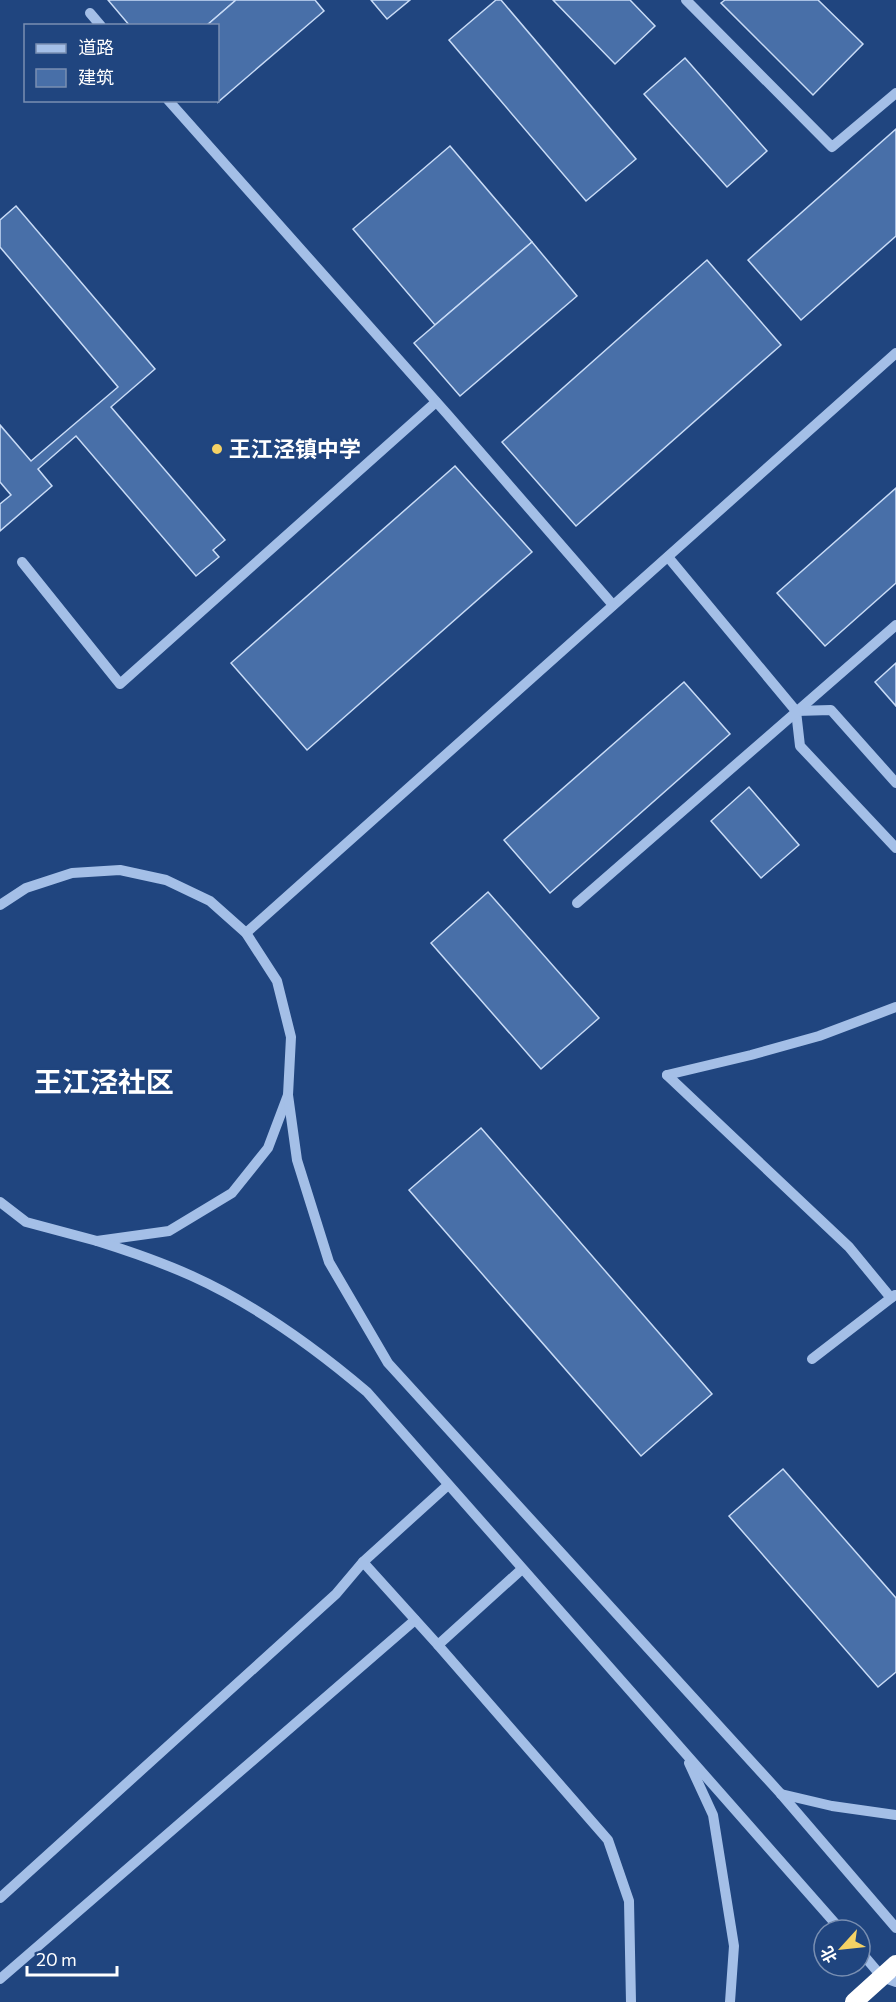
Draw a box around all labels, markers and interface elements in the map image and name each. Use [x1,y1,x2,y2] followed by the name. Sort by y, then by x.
[24,24,219,102] legend
[78,36,114,58] text: 道路
[78,66,114,88] text: 建筑
[229,435,361,462] place label: 王江泾镇中学
[210,442,224,456] marker: 王江泾镇中学
[34,1064,174,1098] district label: 王江泾社区
[812,1918,872,1978] north arrow
[27,1939,117,1977] scale bar
[816,1944,840,1966] text: 北
[36,1948,77,1970] text: 20 m

